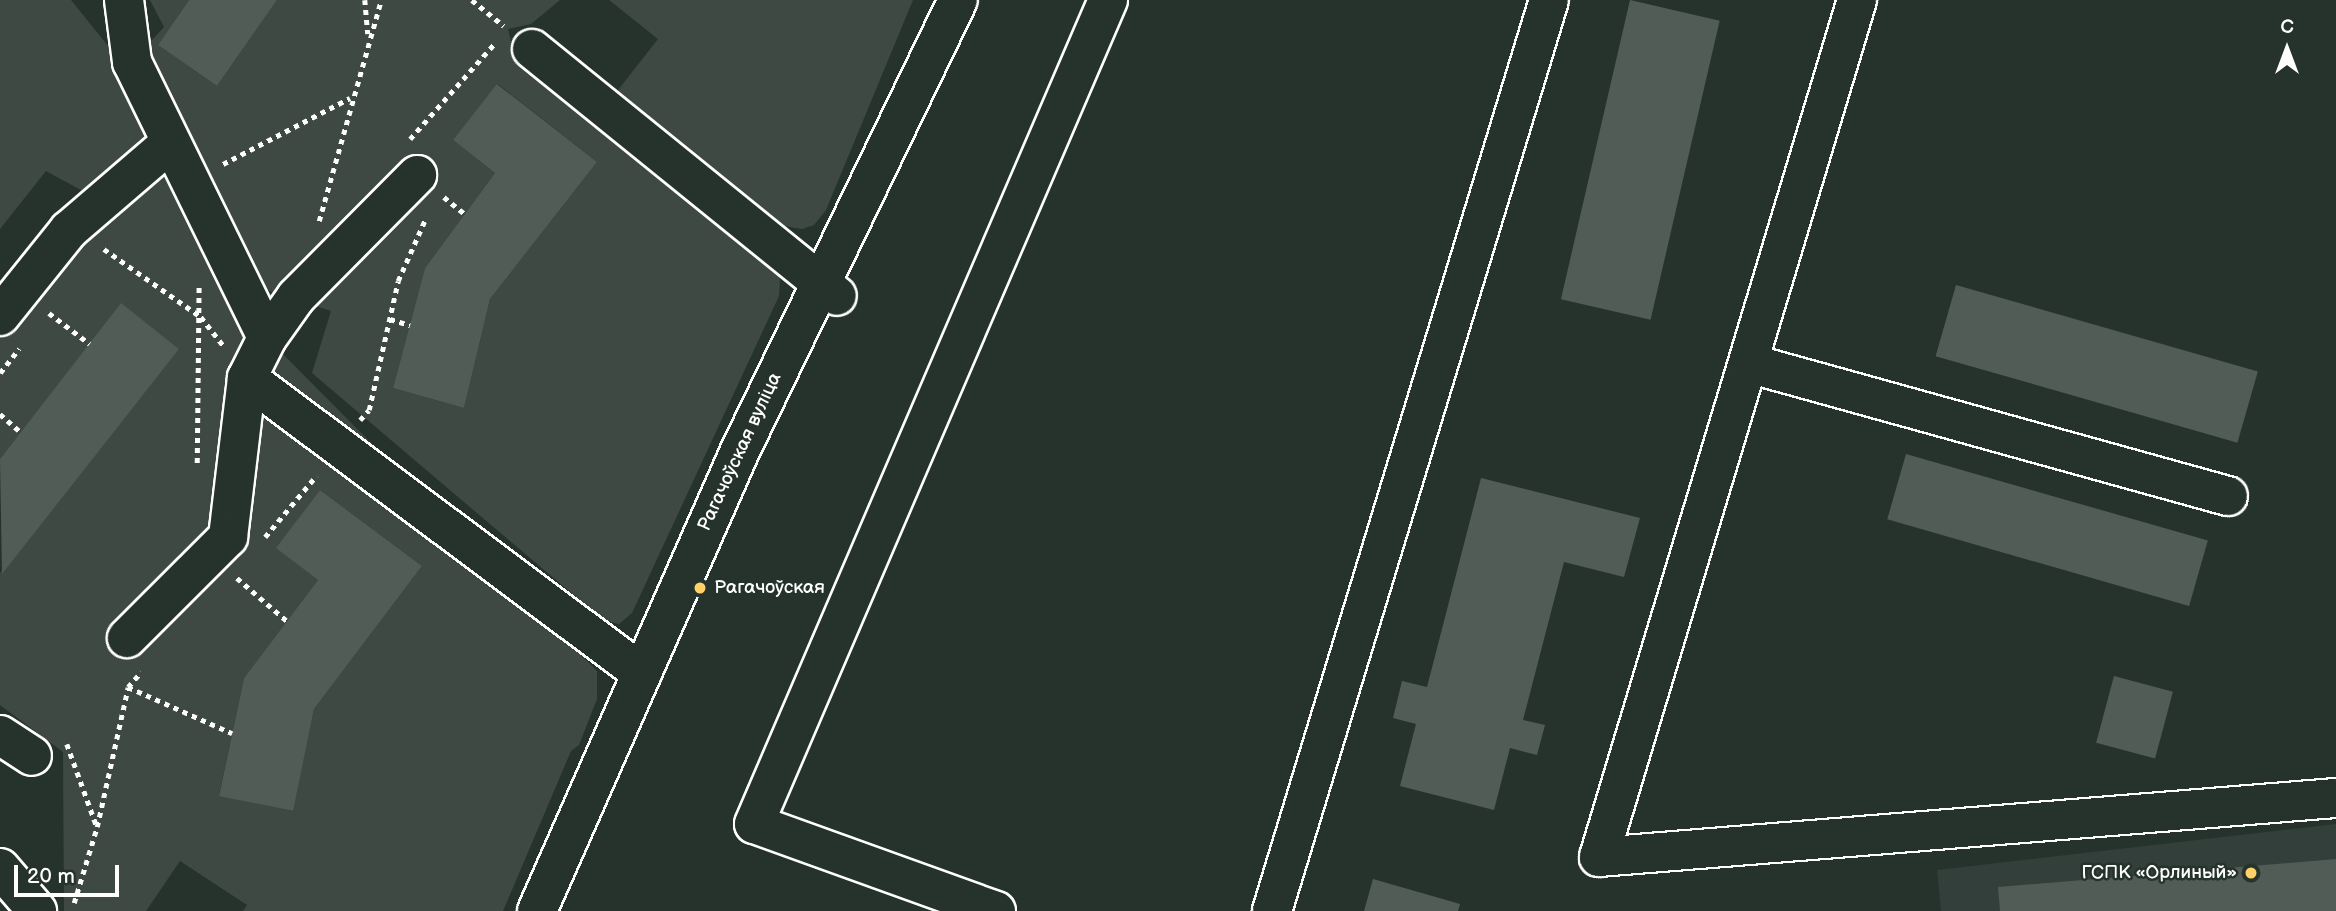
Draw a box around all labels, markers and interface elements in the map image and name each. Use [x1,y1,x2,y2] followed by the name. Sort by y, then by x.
[2252,14,2322,84] north arrow
[2280,16,2294,39] text: С
[693,369,787,535] street label: Рагачоўская вуліца
[714,577,825,599] place label: Рагачоўская
[692,580,708,596] marker: Рагачоўская
[18,852,122,896] scale bar
[2082,862,2237,884] place label: ГСПК «Орлиный»
[27,864,75,889] text: 20 m
[2243,865,2259,881] marker: ГСПК «Орлиный»

